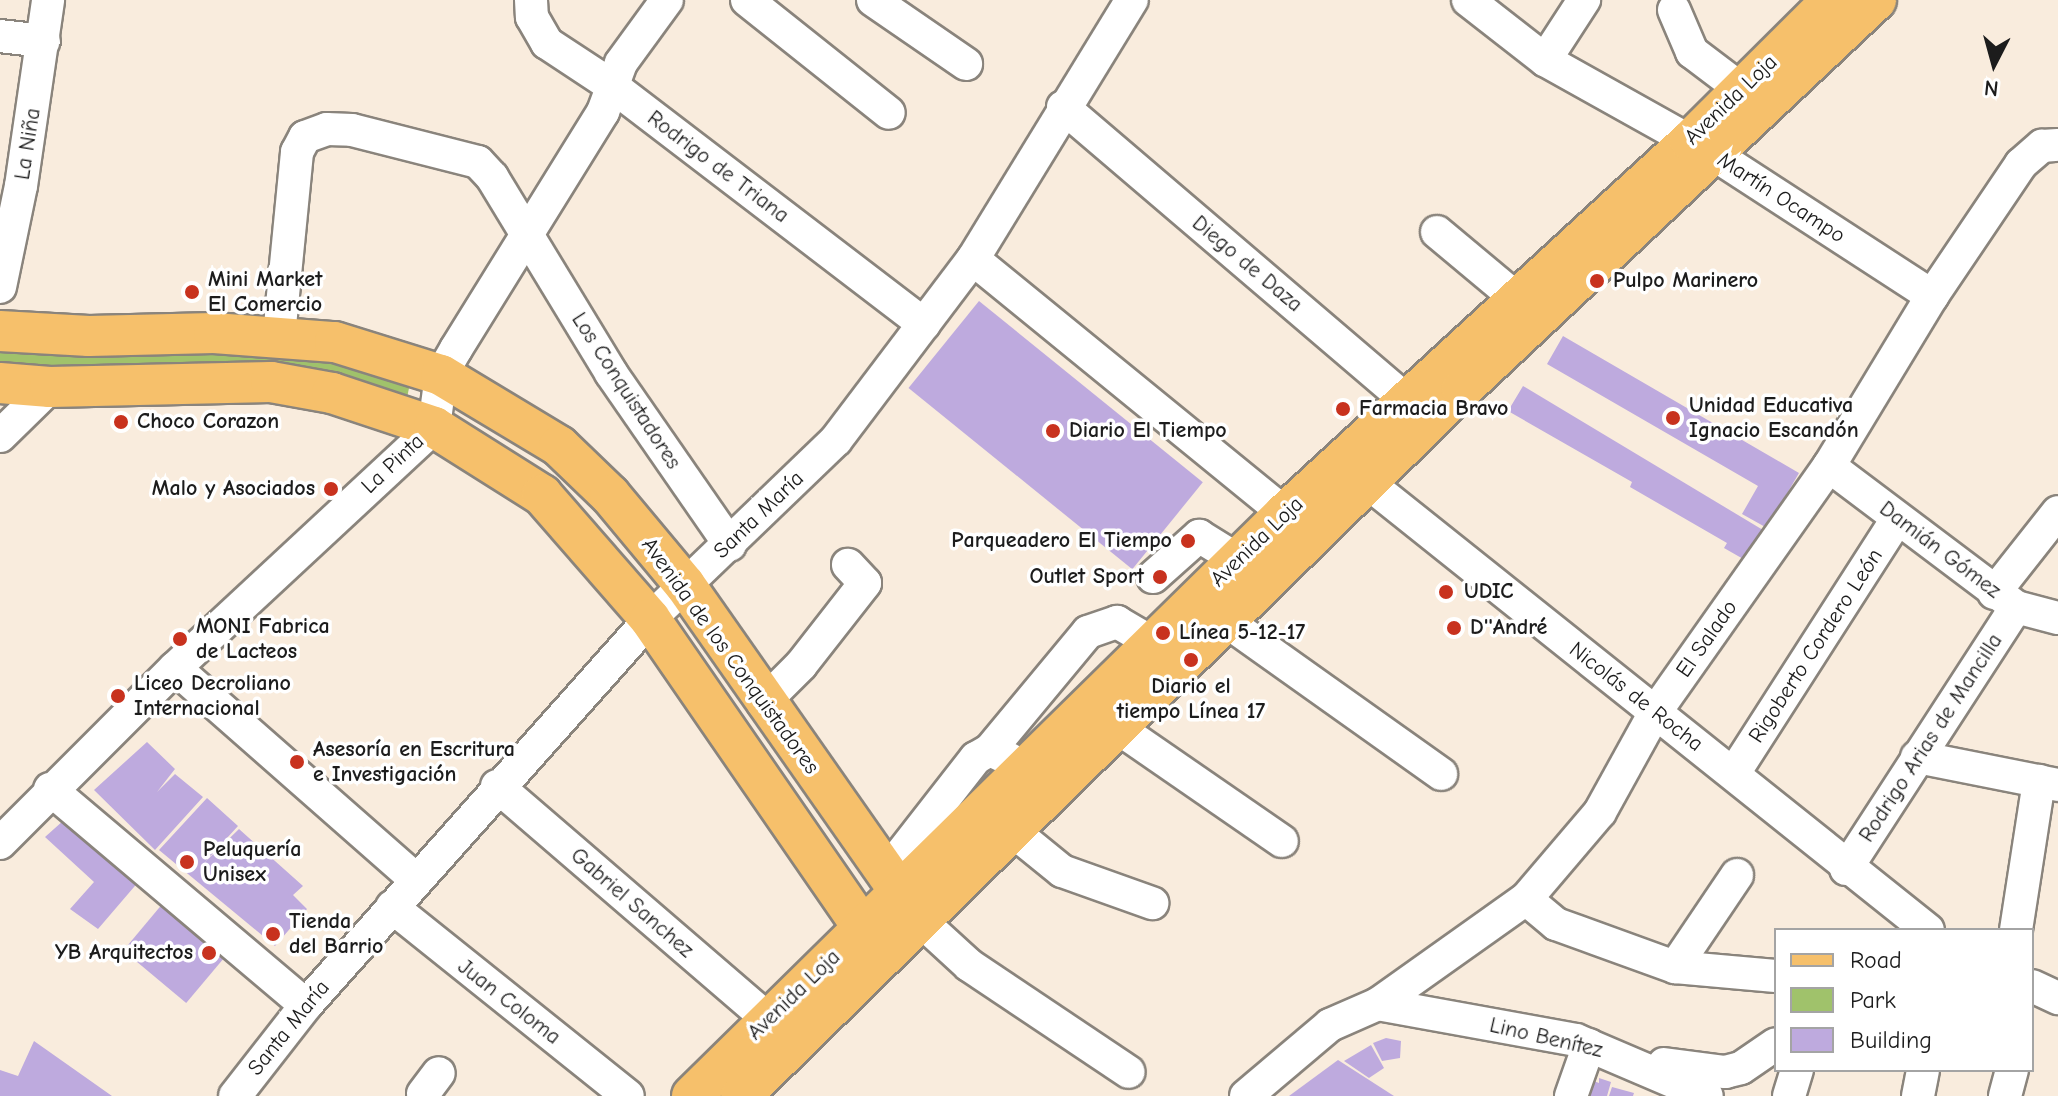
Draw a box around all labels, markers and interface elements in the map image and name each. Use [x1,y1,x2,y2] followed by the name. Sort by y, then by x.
[1954,24,2034,104] north arrow
[1679,49,1783,151] street label: Avenida Loja
[1983,74,2000,102] text: N
[642,105,794,229] street label: Rodrigo de Triana
[9,106,47,182] street label: La Niña
[1712,147,1850,249] street label: Martín Ocampo
[1186,210,1308,318] street label: Diego de Daza
[208,266,322,318] place label: Mini Market El Comercio
[1613,268,1758,294] place label: Pulpo Marinero
[1588,272,1606,290] marker: Pulpo Marinero
[183,283,201,301] marker: Mini Market El Comercio
[566,308,686,474] street label: Los Conquistadores
[1689,392,1859,444] place label: Unidad Educativa Ignacio Escandón
[1359,396,1508,422] place label: Farmacia Bravo
[1334,400,1352,418] marker: Farmacia Bravo
[137,409,279,435] place label: Choco Corazon
[1664,409,1682,427] marker: Unidad Educativa Ignacio Escandón
[112,413,130,431] marker: Choco Corazon
[1069,418,1227,444] place label: Diario El Tiempo
[1044,422,1062,440] marker: Diario El Tiempo
[356,428,430,500] street label: La Pinta
[709,466,809,564] street label: Santa María
[152,476,315,502] place label: Malo y Asociados
[322,480,340,498] marker: Malo y Asociados
[1205,491,1309,593] street label: Avenida Loja
[1874,496,2006,604] street label: Damián Gómez
[951,528,1172,554] place label: Parqueadero El Tiempo
[1179,532,1197,550] marker: Parqueadero El Tiempo
[635,533,825,779] street label: Avenida de los Conquistadores
[1743,544,1889,748] street label: Rigoberto Cordero León
[1029,564,1144,590] place label: Outlet Sport
[1151,568,1169,586] marker: Outlet Sport
[1464,579,1513,605] place label: UDIC
[1435,581,1457,603] marker: UDIC
[1671,595,1743,683] street label: El Salado
[196,613,330,664] place label: MONI Fabrica de Lacteos
[1470,615,1547,641] place label: D''André
[1445,619,1463,637] marker: D''André
[1179,620,1305,646] place label: Línea 5-12-17
[1154,624,1172,642] marker: Línea 5-12-17
[1854,629,2008,847] street label: Rodrigo Arias de Mancilla
[171,630,189,648] marker: MONI Fabrica de Lacteos
[1564,637,1708,757] street label: Nicolás de Rocha
[1182,651,1200,669] marker: Diario el tiempo Línea 17
[134,670,291,722] place label: Liceo Decroliano Internacional
[1117,673,1265,724] place label: Diario el tiempo Línea 17
[109,687,127,705] marker: Liceo Decroliano Internacional
[313,736,515,788] place label: Asesoría en Escritura e Investigación
[288,753,306,771] marker: Asesoría en Escritura e Investigación
[203,836,301,888] place label: Peluquería Unisex
[565,842,699,964] street label: Gabriel Sanchez
[178,853,196,871] marker: Peluquería Unisex
[289,908,383,960] place label: Tienda del Barrio
[264,925,282,943] marker: Tienda del Barrio
[1774,928,2034,1072] legend
[55,940,193,966] place label: YB Arquitectos
[200,944,218,962] marker: YB Arquitectos
[742,944,846,1046] street label: Avenida Loja
[1850,946,1902,974] text: Road
[452,954,566,1050] street label: Juan Coloma
[243,975,335,1081] street label: Santa María
[1850,986,1896,1014] text: Park
[1487,1012,1605,1064] street label: Lino Benítez
[1850,1026,1932,1054] text: Building

